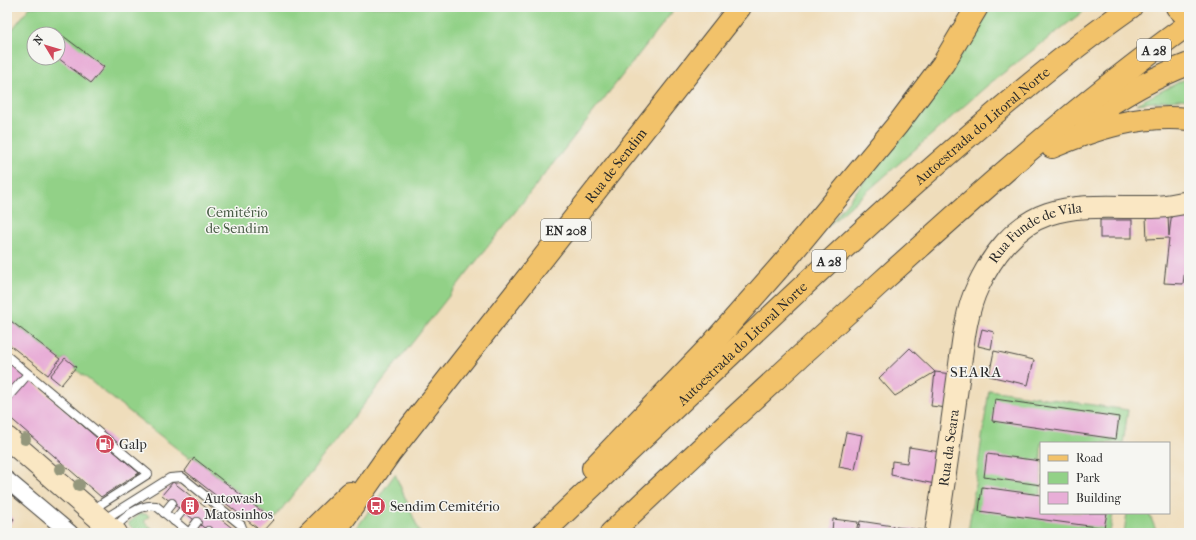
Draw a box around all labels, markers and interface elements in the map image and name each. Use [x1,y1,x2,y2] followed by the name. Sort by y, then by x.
[26,26,66,66] north arrow
[31,32,47,47] text: N
[1137,39,1171,61] road number: A 28
[910,64,1053,189] street label: Autoestrada do Litoral Norte
[581,125,651,207] street label: Rua de Sendim
[985,200,1083,267] street label: Rua Funde de Vila
[205,204,269,237] park label: Cemitério de Sendim
[541,219,591,241] road number: EN 208
[812,250,846,272] road number: A 28
[673,278,811,410] street label: Autoestrada do Litoral Norte
[950,363,1002,381] district label: SEARA
[935,408,963,488] street label: Rua da Seara
[94,433,116,455] fuel station icon: Galp
[119,436,147,453] place label: Galp
[1040,442,1170,514] legend
[1076,451,1103,465] text: Road
[1076,471,1101,485] text: Park
[203,490,273,523] place label: Autowash Matosinhos
[1076,491,1121,505] text: Building
[179,495,201,517] building icon: Autowash Matosinhos
[365,495,387,517] bus stop icon: Sendim Cemitério
[390,498,500,515] place label: Sendim Cemitério

